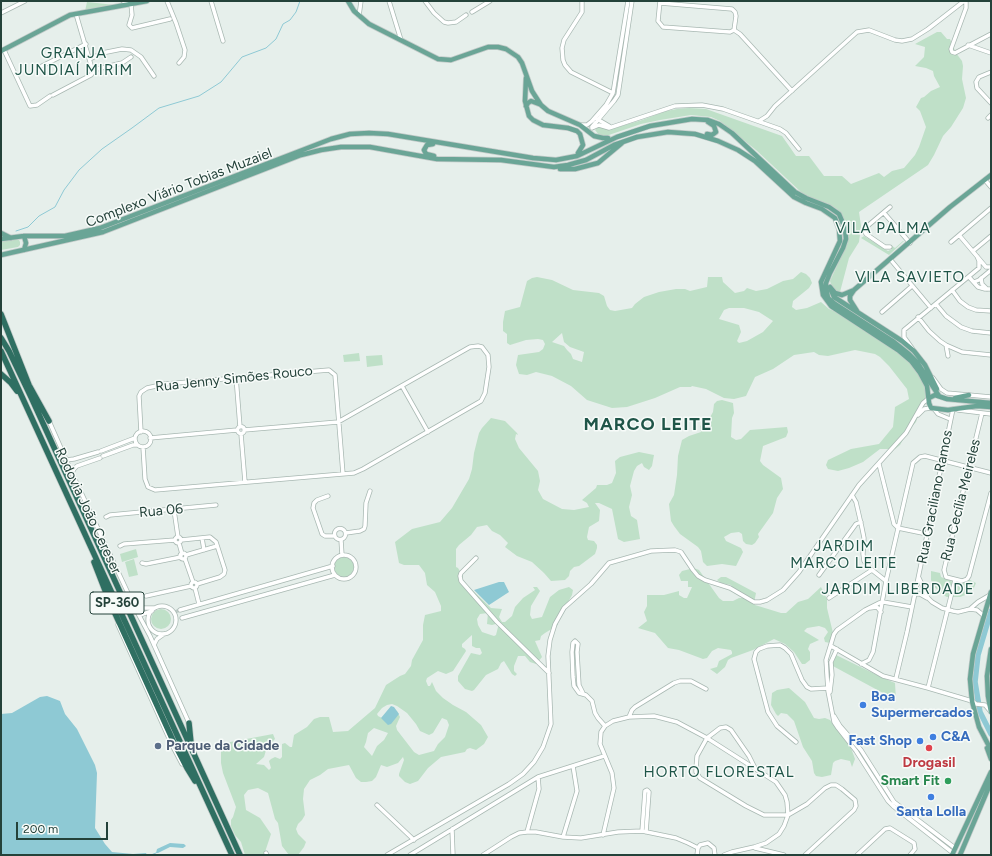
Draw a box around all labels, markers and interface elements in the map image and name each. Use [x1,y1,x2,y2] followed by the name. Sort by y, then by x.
[15,45,133,80] district label: GRANJA JUNDIAÍ MIRIM
[84,145,274,231] street label: Complexo Viário Tobias Muzaiel
[835,220,931,238] district label: VILA PALMA
[855,269,965,287] district label: VILA SAVIETO
[154,362,314,396] street label: Rua Jenny Simões Rouco
[584,414,712,436] district label: MARCO LEITE
[914,429,956,565] street label: Rua Graciliano Ramos
[938,437,984,563] street label: Rua Cecília Meireles
[51,445,125,577] street label: Rodovia João Cereser
[138,501,184,521] street label: Rua 06
[790,538,898,573] district label: JARDIM MARCO LEITE
[821,581,975,599] district label: JARDIM LIBERDADE
[90,592,144,614] road number: SP-360
[871,689,972,722] place label: Boa Supermercados
[858,700,868,710] marker: Boa Supermercados
[941,729,970,745] place label: C&A
[928,732,938,742] marker: C&A
[848,733,912,749] place label: Fast Shop
[915,736,925,746] marker: Fast Shop
[166,738,279,754] place label: Parque da Cidade
[153,741,163,751] marker: Parque da Cidade
[924,743,934,753] marker: Drogasil
[903,755,955,771] place label: Drogasil
[644,764,794,782] district label: HORTO FLORESTAL
[881,773,940,789] place label: Smart Fit
[943,776,953,786] marker: Smart Fit
[926,792,936,802] marker: Santa Lolla
[896,804,966,820] place label: Santa Lolla
[18,814,110,840] scale bar
[23,822,58,836] text: 200 m

